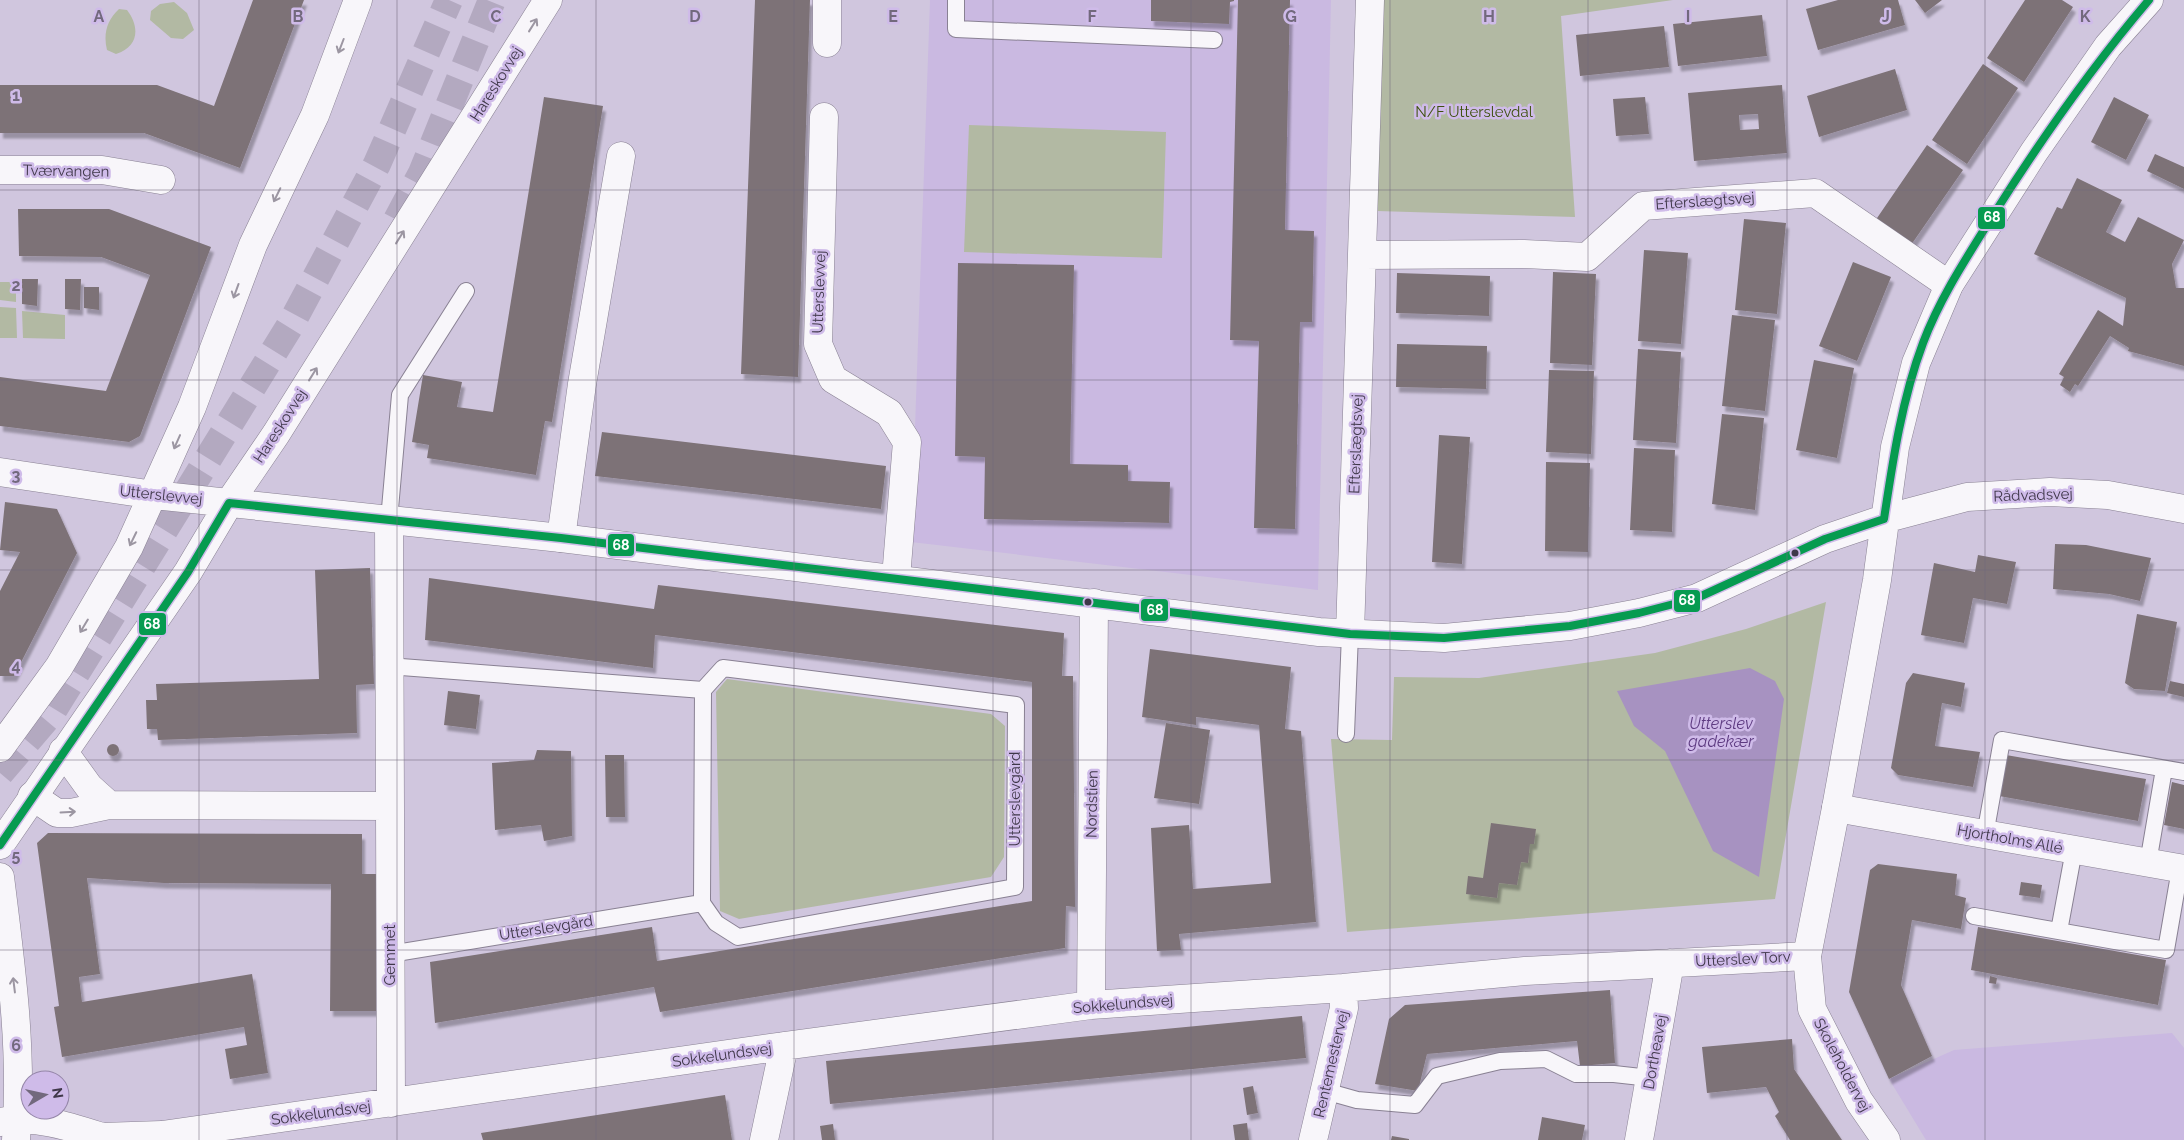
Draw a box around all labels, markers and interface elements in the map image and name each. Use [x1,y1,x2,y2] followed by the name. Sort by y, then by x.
[94,7,105,26] text: A
[293,7,304,26] text: B
[491,7,502,26] text: C
[689,7,701,26] text: D
[888,7,898,26] text: E
[1087,7,1097,26] text: F
[1285,7,1297,26] text: G
[1483,7,1495,26] text: H
[1686,7,1690,26] text: I
[1882,7,1890,26] text: J
[2080,7,2091,26] text: K
[528,18,538,32] one-way arrow
[336,37,345,53] one-way arrow
[466,43,526,125] street label: Hareskovvej
[12,86,20,105] text: 1
[1415,103,1534,121] park label: N/F Utterslevdal
[23,161,109,181] street label: Tværvangen
[272,187,281,202] one-way arrow
[1655,189,1755,213] street label: Efterslægtsvej
[1977,206,2006,230] line badge: 68
[1984,209,2000,225] text: 68
[395,230,405,244] one-way arrow
[809,250,829,334] street label: Utterslevvej
[11,276,21,295] text: 2
[231,283,240,298] one-way arrow
[309,368,319,382] one-way arrow
[249,386,311,466] street label: Hareskovvej
[1345,394,1367,494] street label: Efterslægtsvej
[172,434,182,449] one-way arrow
[12,466,21,485] text: 3
[119,482,203,508] street label: Utterslevvej
[1993,485,2073,505] street label: Rådvadsvej
[127,532,137,547] one-way arrow
[607,533,635,557] line badge: 68
[613,537,629,553] text: 68
[1790,548,1800,558] unlabelled marker
[1673,589,1701,613] line badge: 68
[1679,592,1695,608] text: 68
[1083,597,1093,607] unlabelled marker
[1140,598,1169,622] line badge: 68
[1147,602,1163,618] text: 68
[138,612,167,636] line badge: 68
[144,616,160,632] text: 68
[79,618,89,632] one-way arrow
[11,656,21,675] text: 4
[1687,714,1754,751] water label: Utterslev gadekær
[1006,752,1024,846] street label: Utterslevgård
[1082,770,1102,838] street label: Nordstien
[60,808,76,817] one-way arrow
[1956,821,2064,857] street label: Hjortholms Allé
[12,846,21,865] text: 5
[498,912,594,944] street label: Utterslevgård
[381,925,399,985] street label: Gemmet
[1695,948,1791,970] street label: Utterslev Torv
[9,977,19,993] one-way arrow
[1072,991,1174,1017] street label: Sokkelundsvej
[1310,1009,1352,1119] street label: Rentemestervej
[1640,1013,1670,1091] street label: Dortheavej
[1810,1015,1874,1115] street label: Skoleholdervej
[11,1036,21,1055] text: 6
[671,1039,773,1071] street label: Sokkelundsvej
[20,1070,70,1120] north arrow
[49,1086,67,1099] text: N
[270,1097,372,1129] street label: Sokkelundsvej

